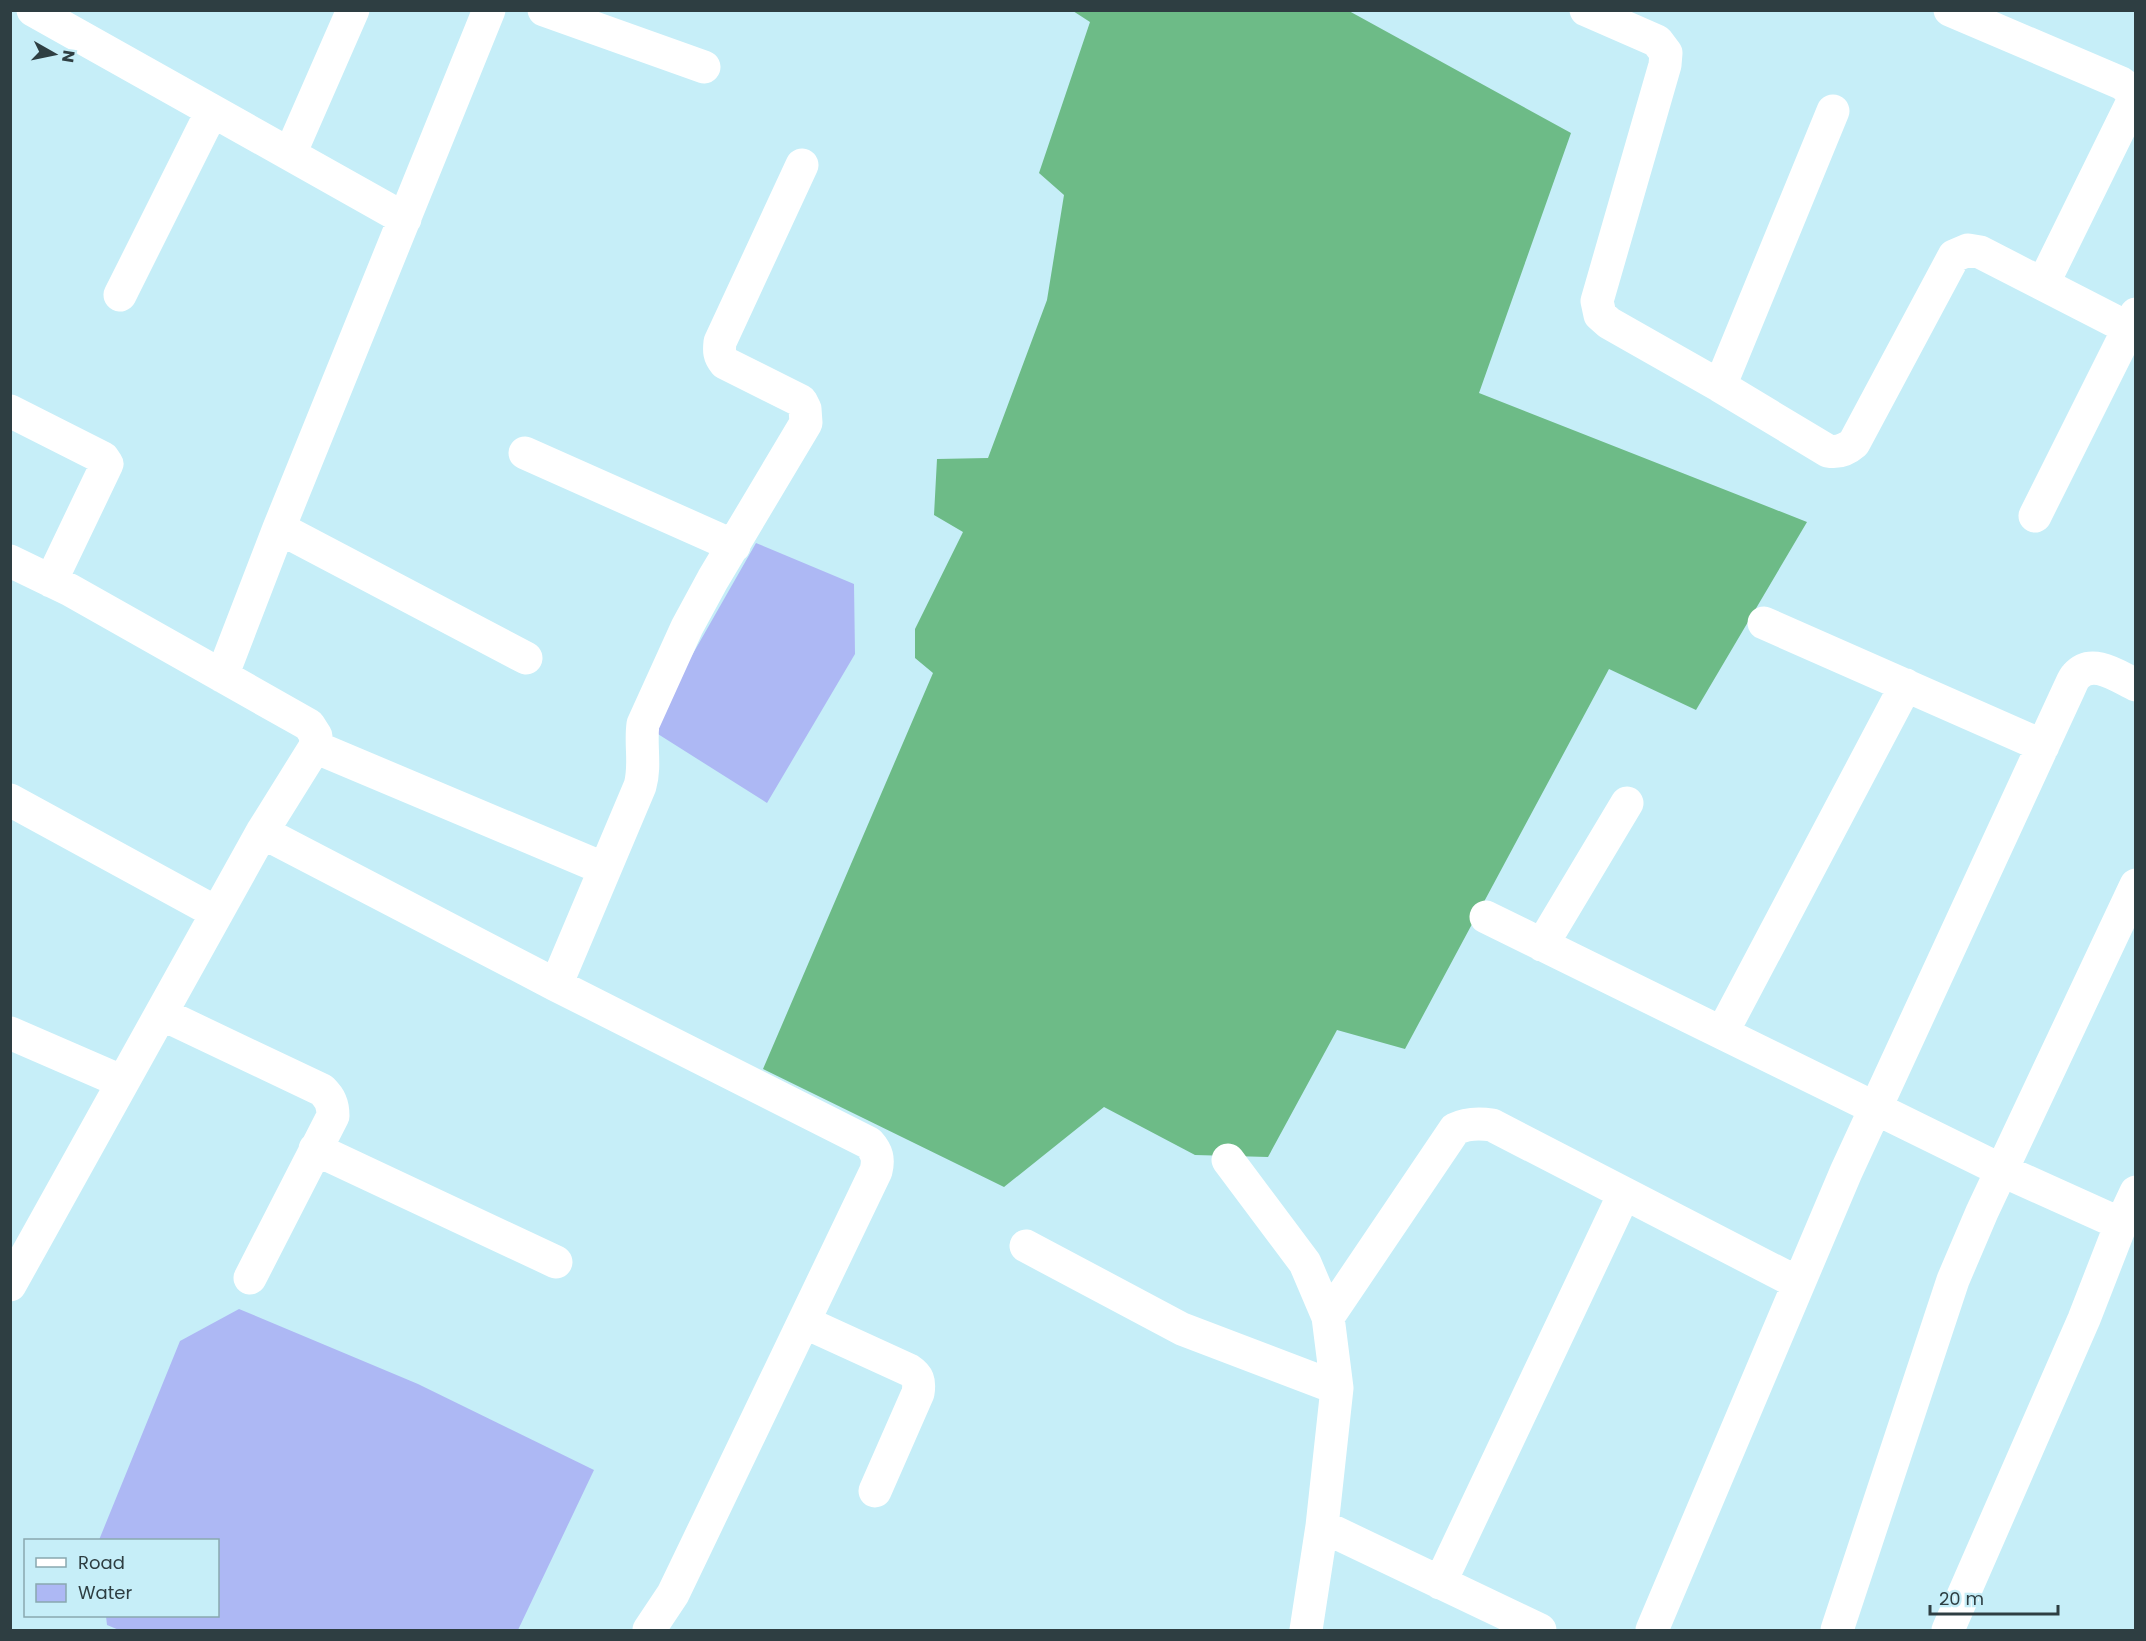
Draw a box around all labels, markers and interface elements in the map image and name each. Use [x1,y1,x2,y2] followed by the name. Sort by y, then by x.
[24,24,84,84] north arrow
[56,49,81,64] text: N
[24,1539,219,1617] legend
[78,1550,125,1575] text: Road
[1930,1578,2058,1616] scale bar
[78,1580,132,1605] text: Water
[1939,1586,1984,1611] text: 20 m

